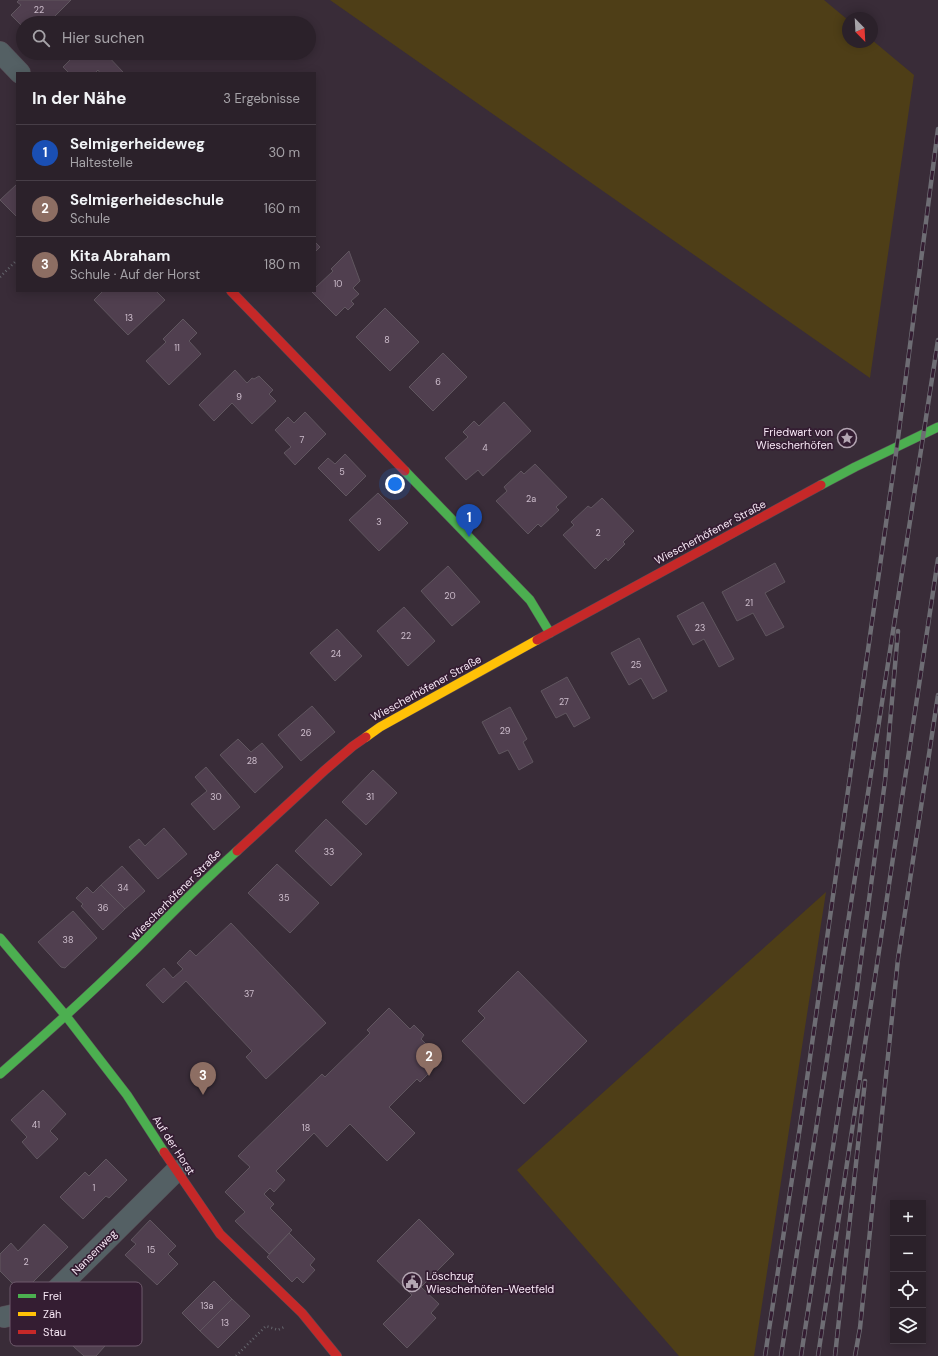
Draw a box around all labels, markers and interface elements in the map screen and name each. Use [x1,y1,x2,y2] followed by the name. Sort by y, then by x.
[34,4,44,16] house number: 22
[842,12,878,48] north arrow
[16,16,316,60] search box
[30,27,52,49] icon: search
[62,28,144,48] text: Hier suchen
[32,87,127,109] text: In der Nähe
[223,90,300,107] text: 3 Ergebnisse
[70,134,205,154] text: Selmigerheideweg
[43,144,47,161] text: 1
[268,144,300,161] text: 30 m
[70,154,133,171] text: Haltestelle
[70,190,224,210] text: Selmigerheideschule
[41,200,49,217] text: 2
[264,200,300,217] text: 160 m
[70,210,110,227] text: Schule
[70,246,170,266] text: Kita Abraham
[41,256,49,273] text: 3
[264,256,300,273] text: 180 m
[70,266,200,283] text: Schule · Auf der Horst
[334,278,342,290] house number: 10
[125,312,133,324] house number: 13
[384,334,390,346] house number: 8
[174,342,180,354] house number: 11
[435,376,441,388] house number: 6
[236,391,242,403] house number: 9
[756,425,833,452] place label: Friedwart von Wiescherhöfen
[836,427,858,449] place icon: Friedwart von Wiescherhöfen
[300,434,305,446] house number: 7
[482,442,488,454] house number: 4
[339,466,345,478] house number: 5
[385,474,405,494] your location
[526,493,536,505] house number: 2a
[652,497,768,567] street label: Wiescherhöfener Straße
[456,504,482,537] pin: 1
[376,516,382,528] house number: 3
[595,527,601,539] house number: 2
[444,590,456,602] house number: 20
[745,597,753,609] house number: 21
[695,622,705,634] house number: 23
[401,630,411,642] house number: 22
[331,648,342,660] house number: 24
[368,652,484,724] street label: Wiescherhöfener Straße
[631,659,641,671] house number: 25
[559,696,569,708] house number: 27
[500,725,511,737] house number: 29
[301,727,312,739] house number: 26
[247,755,257,767] house number: 28
[210,791,222,803] house number: 30
[366,791,374,803] house number: 31
[126,846,224,944] street label: Wiescherhöfener Straße
[324,846,334,858] house number: 33
[118,882,129,894] house number: 34
[279,892,289,904] house number: 35
[98,902,109,914] house number: 36
[63,934,73,946] house number: 38
[244,988,254,1000] house number: 37
[416,1043,442,1076] pin: 2
[190,1062,216,1095] pin: 3
[150,1113,198,1177] street label: Auf der Horst
[32,1119,40,1131] house number: 41
[302,1122,310,1134] house number: 18
[93,1182,96,1194] house number: 1
[890,1200,926,1344] map controls
[890,1200,926,1236] button: +
[68,1226,120,1278] street label: Nansenweg
[890,1236,926,1272] button: −
[147,1244,155,1256] house number: 15
[23,1256,29,1268] house number: 2
[426,1269,554,1296] place label: Löschzug Wiescherhöfen-Weetfeld
[401,1271,423,1293] public building icon: Löschzug Wiescherhöfen-Weetfeld
[890,1272,926,1308] button: locate
[10,1282,142,1346] legend
[43,1289,62,1303] text: Frei
[200,1300,214,1312] house number: 13a
[43,1307,61,1321] text: Zäh
[890,1308,926,1344] button: layers
[221,1317,229,1329] house number: 13
[43,1325,66,1339] text: Stau

